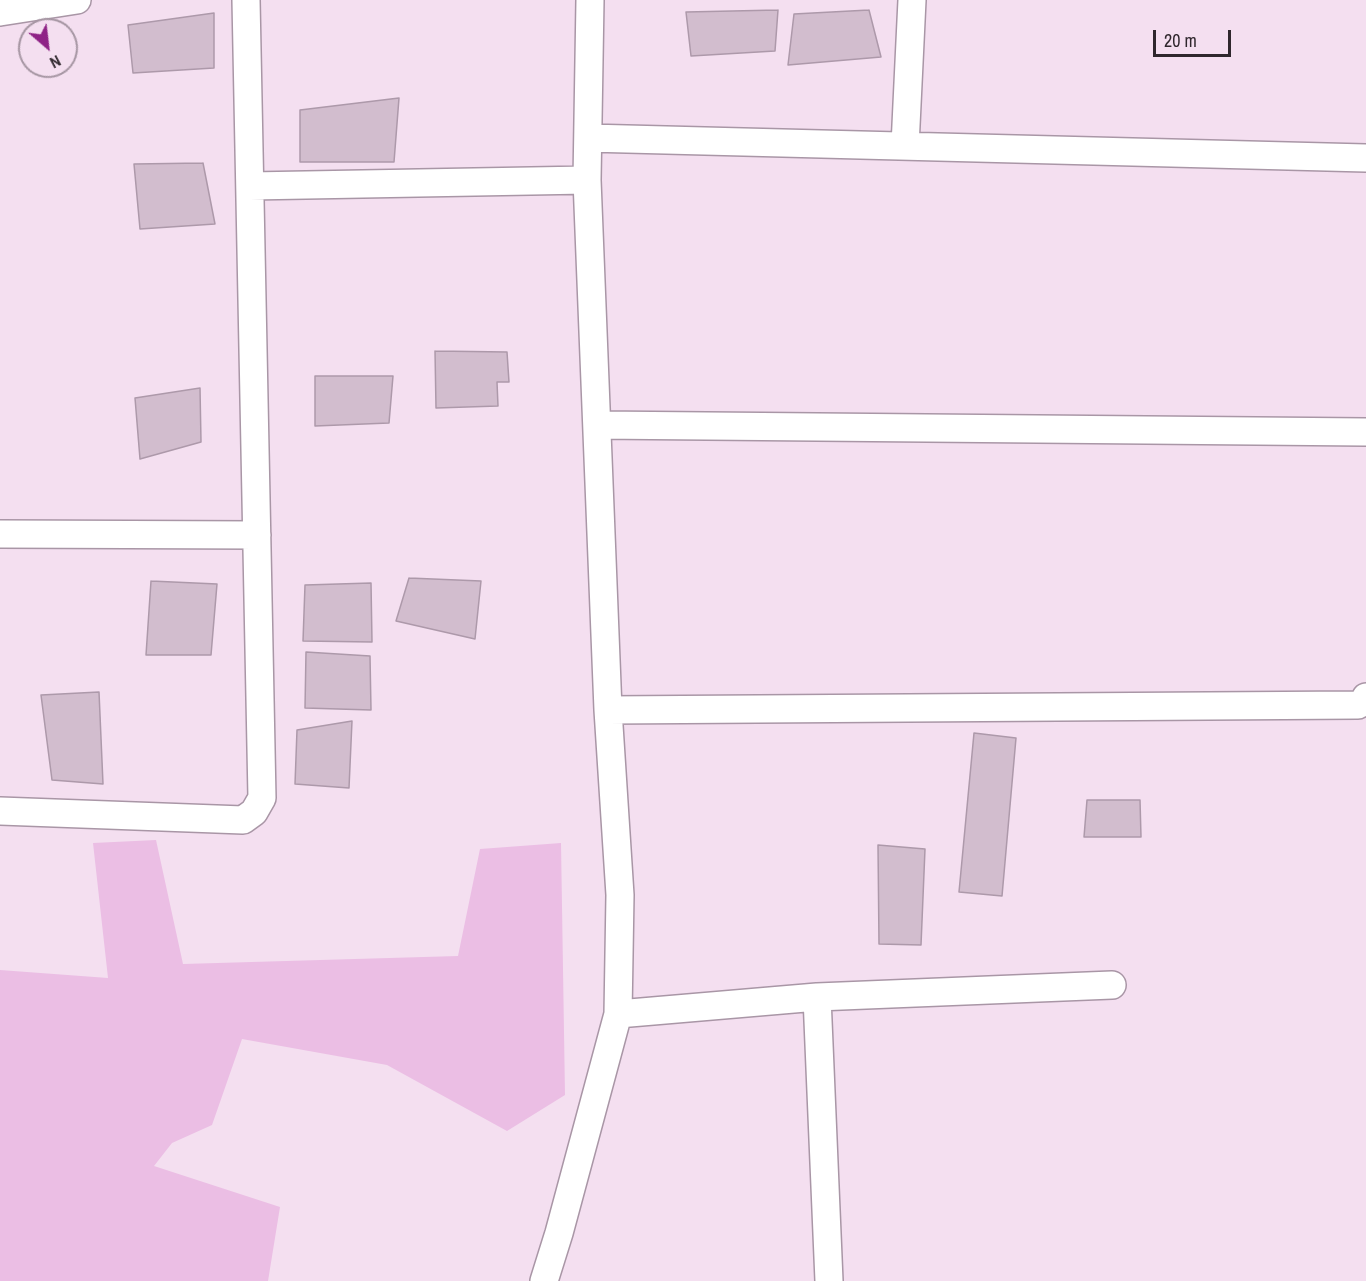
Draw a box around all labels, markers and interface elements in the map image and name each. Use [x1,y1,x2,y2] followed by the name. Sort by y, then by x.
[18,18,78,78] north arrow
[1156,18,1234,56] scale bar
[1164,28,1197,53] text: 20 m
[46,50,65,74] text: N

